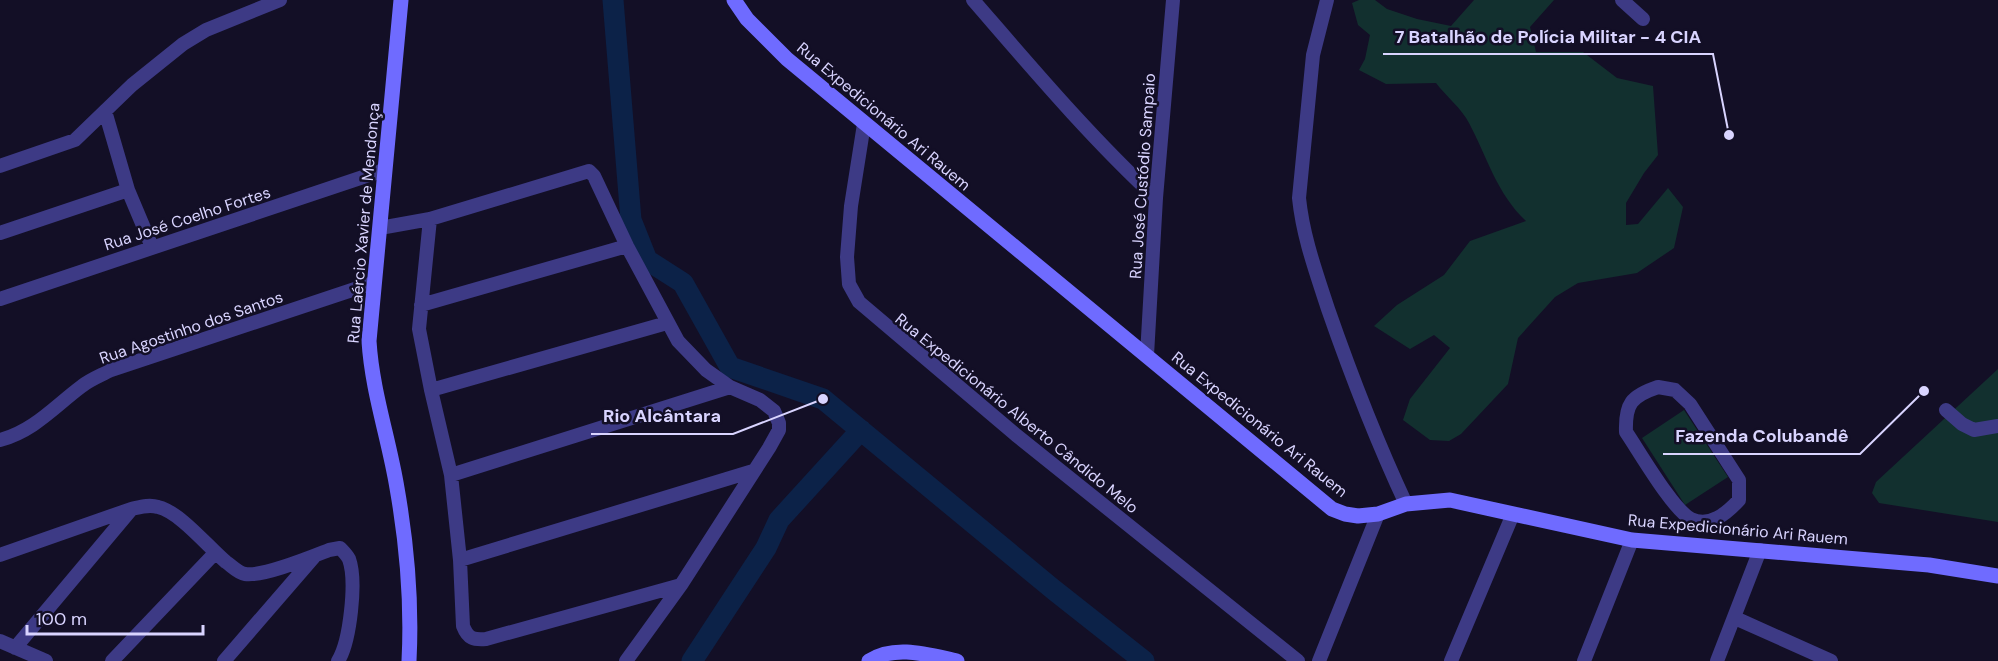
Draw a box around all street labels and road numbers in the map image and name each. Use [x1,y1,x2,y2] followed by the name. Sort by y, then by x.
[792,37,975,195] street label: Rua Expedicionário Ari Rauem
[1125,72,1160,280] street label: Rua José Custódio Sampaio
[343,102,384,344] street label: Rua Laércio Xavier de Mendonça
[101,182,273,255] street label: Rua José Coelho Fortes
[97,286,286,369] street label: Rua Agostinho dos Santos
[891,309,1143,518] street label: Rua Expedicionário Alberto Cândido Melo
[1167,347,1352,502] street label: Rua Expedicionário Ari Rauem
[1627,509,1849,550] street label: Rua Expedicionário Ari Rauem

